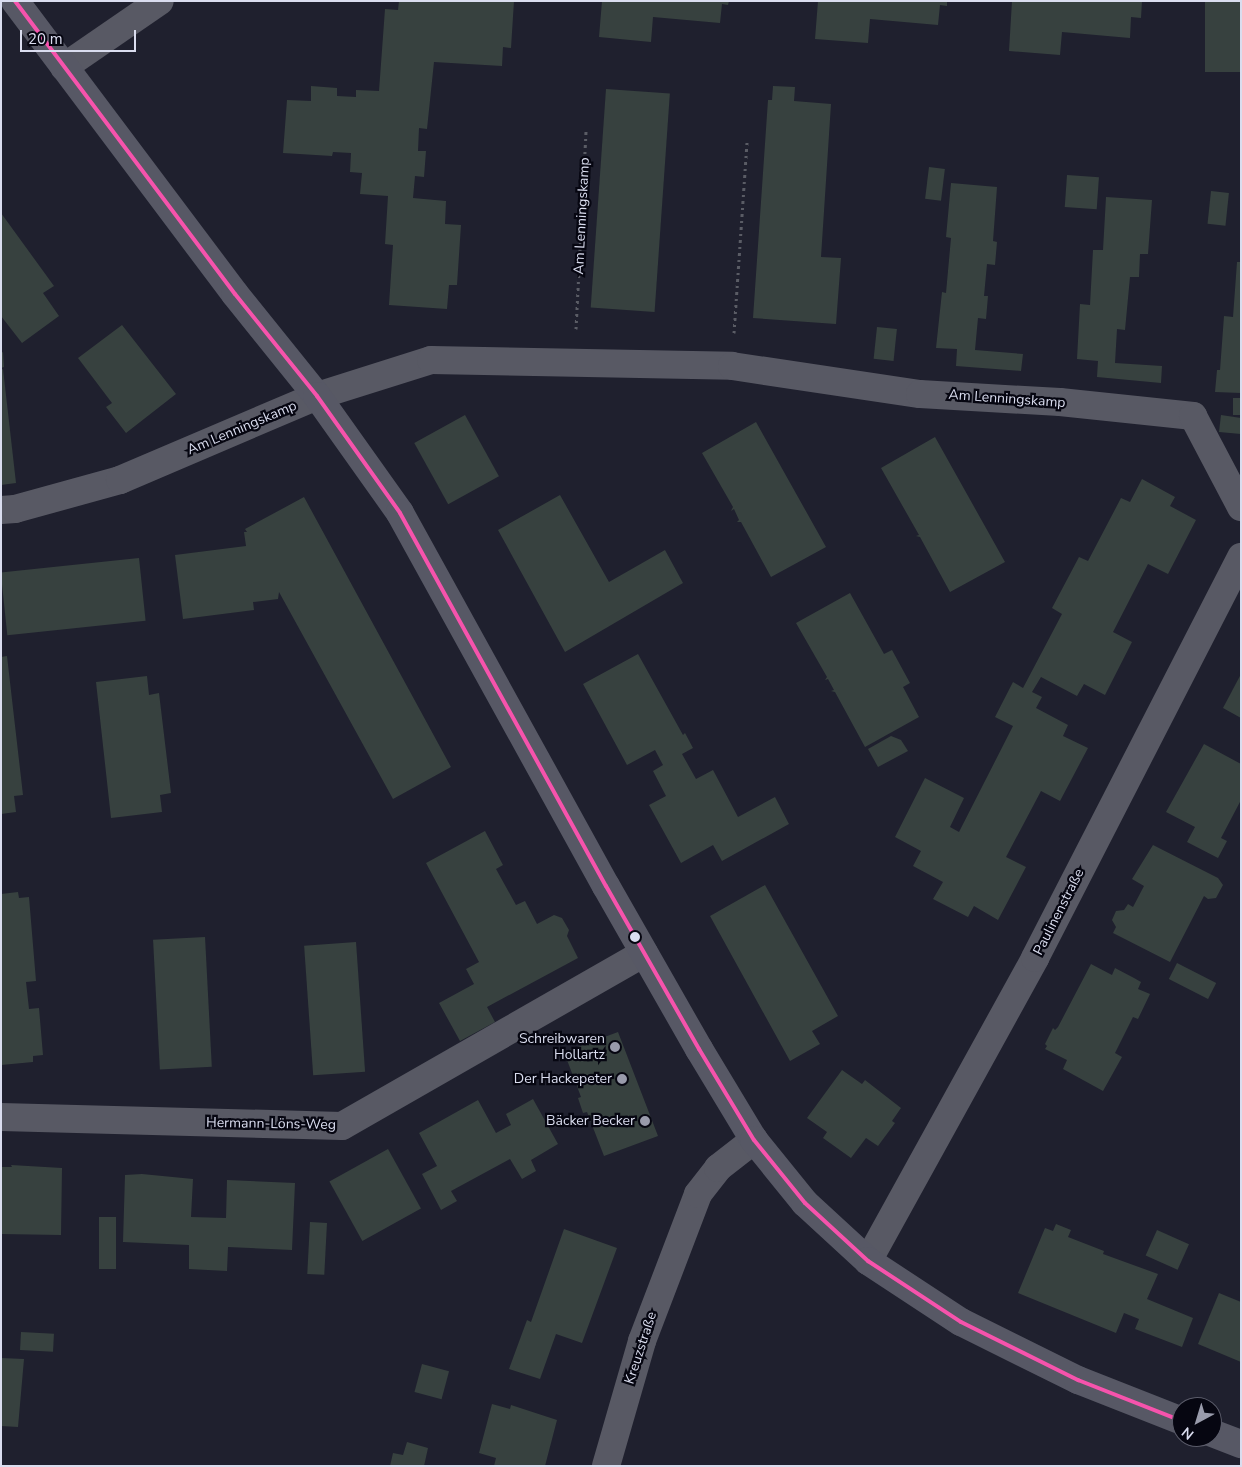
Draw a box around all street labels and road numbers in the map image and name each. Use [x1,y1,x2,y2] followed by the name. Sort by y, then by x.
[571,157,593,275] street label: Am Lenningskamp
[948,387,1066,411] street label: Am Lenningskamp
[185,397,299,459] street label: Am Lenningskamp
[1030,866,1088,958] street label: Paulinenstraße
[206,1114,336,1134] street label: Hermann-Löns-Weg
[621,1310,661,1386] street label: Kreuzstraße

